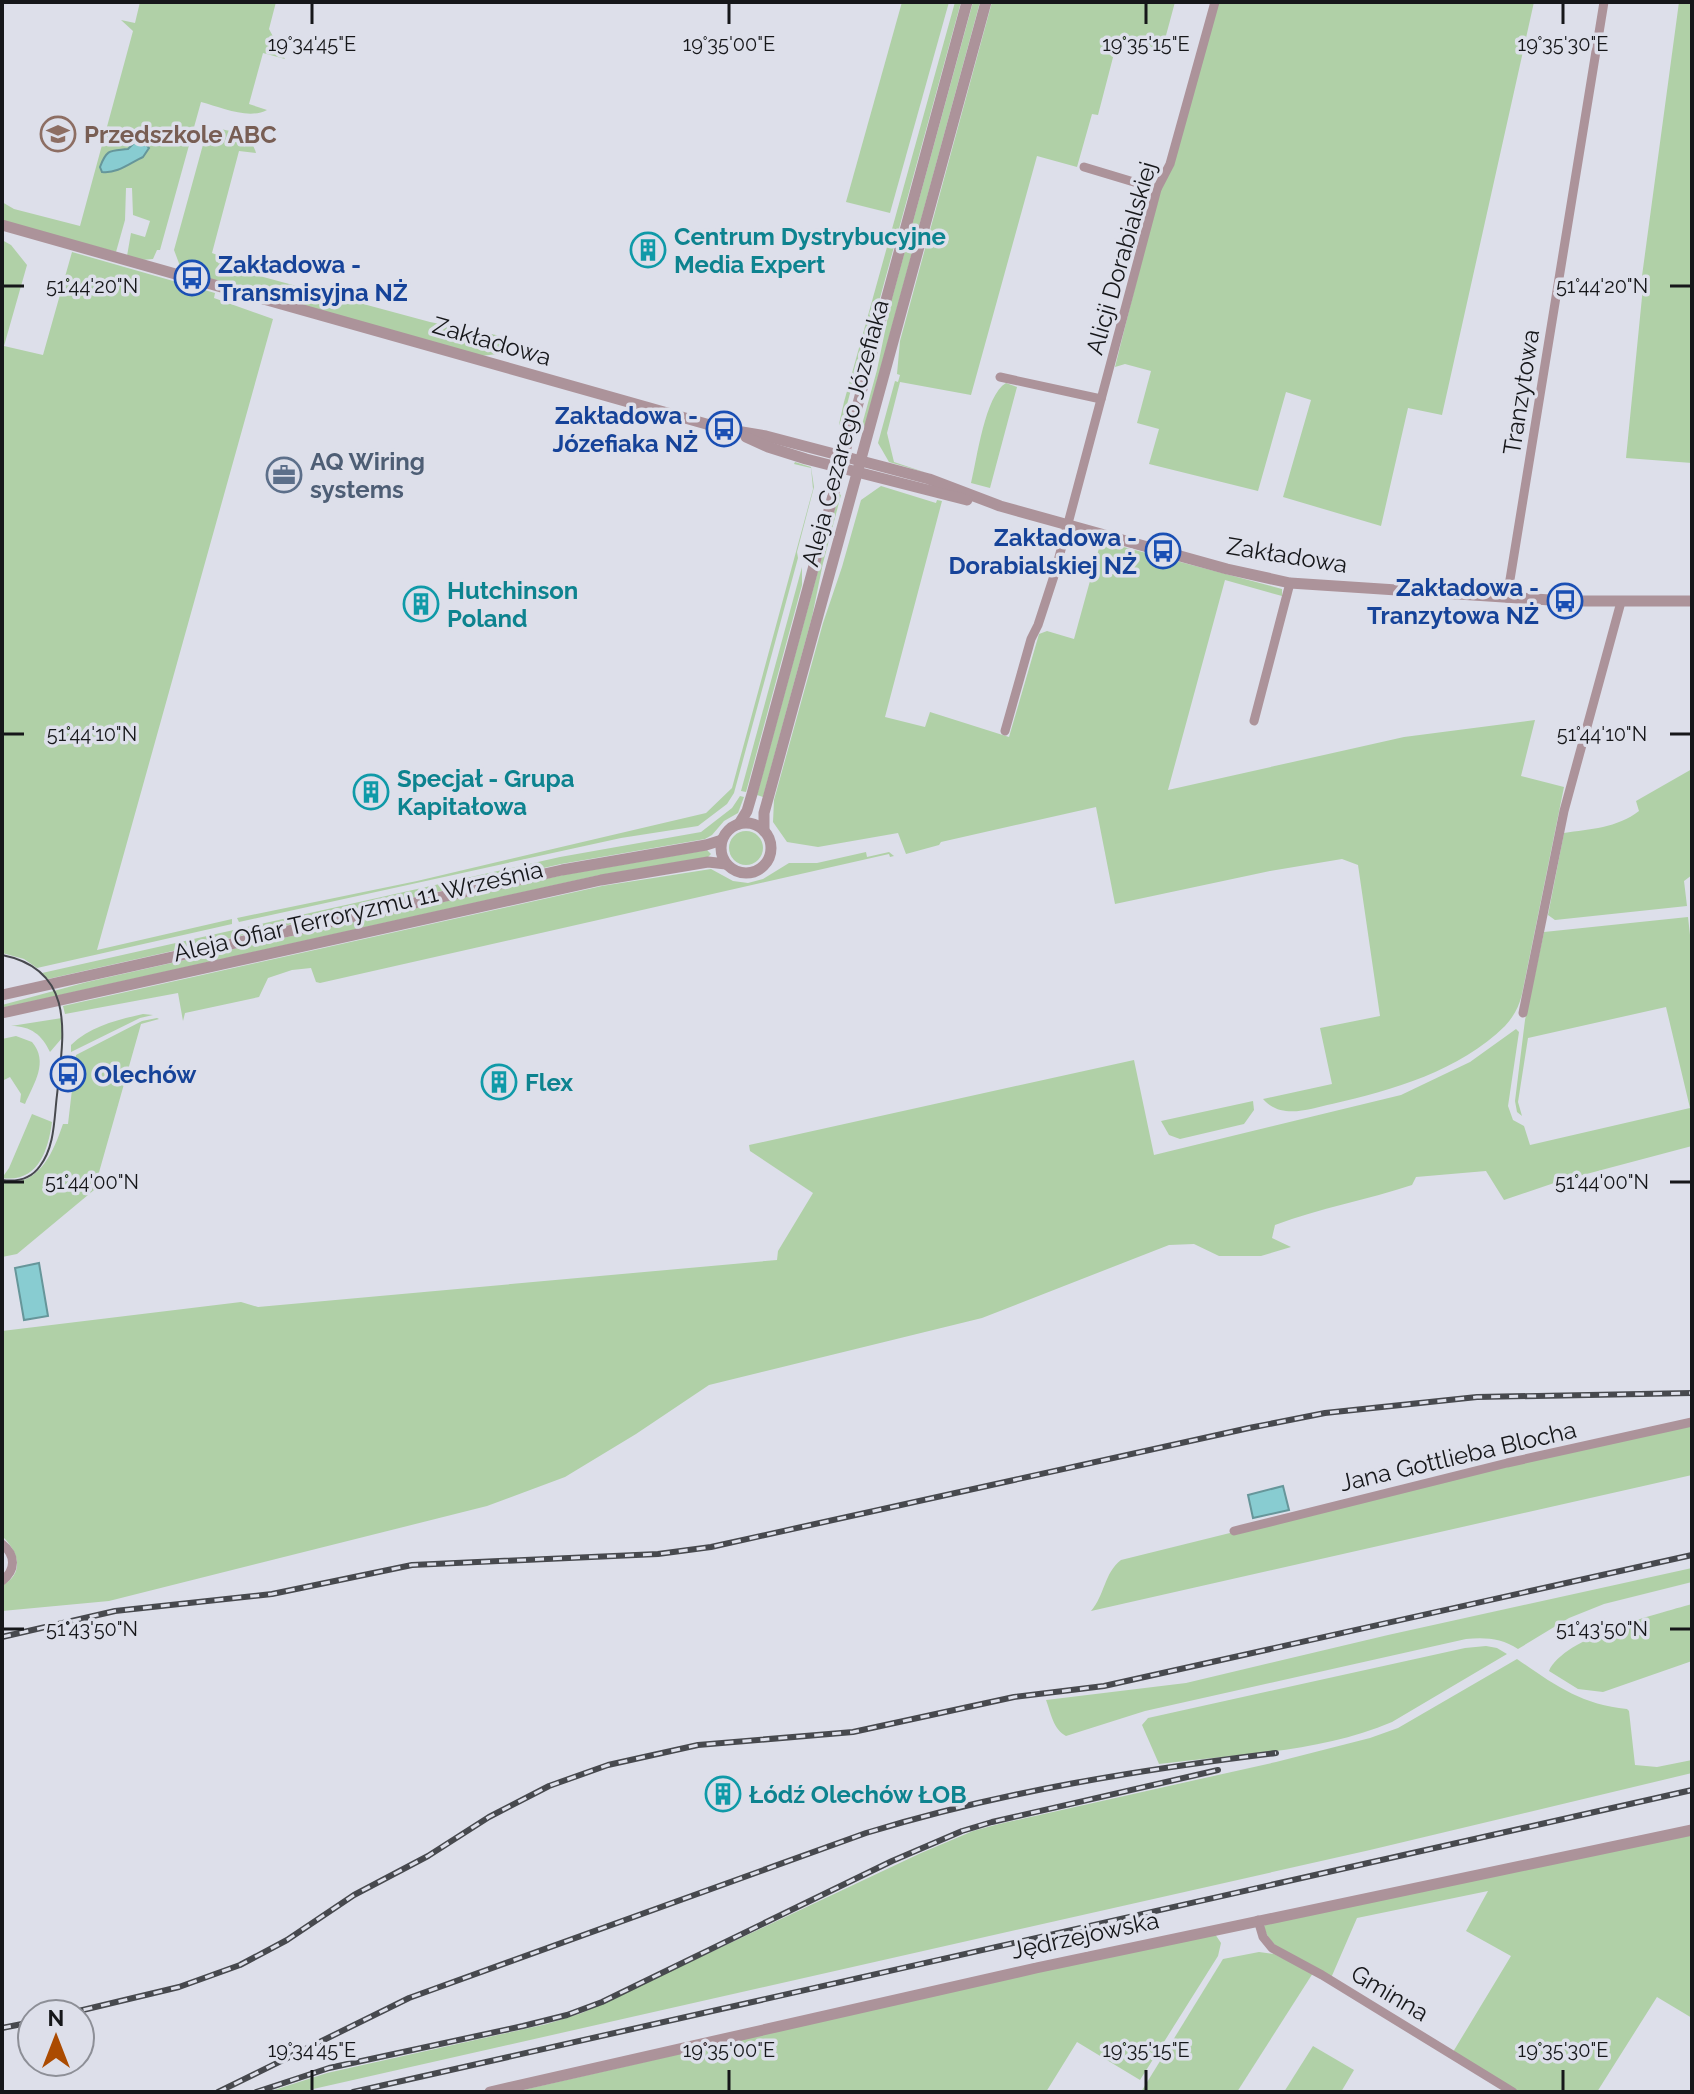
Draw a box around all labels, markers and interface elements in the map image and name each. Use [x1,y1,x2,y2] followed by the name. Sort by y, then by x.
[268,32,356,56] text: 19°34'45"E
[683,32,775,56] text: 19°35'00"E
[1102,32,1190,56] text: 19°35'15"E
[1518,32,1608,56] text: 19°35'30"E
[39,115,77,153] school or university icon: Przedszkole ABC
[84,120,277,149] place label: Przedszkole ABC
[1080,158,1162,358] street label: Alicji Dorabialskiej
[674,222,946,279] place label: Centrum Dystrybucyjne Media Expert
[629,231,667,269] building icon: Centrum Dystrybucyjne Media Expert
[218,250,408,307] place label: Zakładowa - Transmisyjna NŻ
[173,259,211,297] bus stop icon: Zakładowa - Transmisyjna NŻ
[46,274,138,298] text: 51°44'20"N
[1556,274,1648,298] text: 51°44'20"N
[795,296,895,570] street label: Aleja Cezarego Józefiaka
[429,310,555,372] street label: Zakładowa
[1497,327,1545,457] street label: Tranzytowa
[553,401,698,458] place label: Zakładowa - Józefiaka NŻ
[705,410,743,448] bus stop icon: Zakładowa - Józefiaka NŻ
[310,447,425,504] place label: AQ Wiring systems
[265,456,303,494] office icon: AQ Wiring systems
[948,523,1137,580] place label: Zakładowa - Dorabialskiej NŻ
[1224,531,1350,579] street label: Zakładowa
[1144,532,1182,570] bus stop icon: Zakładowa - Dorabialskiej NŻ
[1367,573,1539,630] place label: Zakładowa - Tranzytowa NŻ
[447,576,578,633] place label: Hutchinson Poland
[1546,582,1584,620] bus stop icon: Zakładowa - Tranzytowa NŻ
[402,585,440,623] building icon: Hutchinson Poland
[47,722,137,746] text: 51°44'10"N
[1557,722,1647,746] text: 51°44'10"N
[397,764,575,821] place label: Specjał - Grupa Kapitałowa
[352,773,390,811] building icon: Specjał - Grupa Kapitałowa
[170,854,546,968] street label: Aleja Ofiar Terroryzmu 11 Września
[49,1055,87,1093] bus stop icon: Olechów
[94,1060,197,1089] place label: Olechów
[480,1063,518,1101] building icon: Flex
[525,1068,573,1097] place label: Flex
[45,1170,139,1194] text: 51°44'00"N
[1555,1170,1649,1194] text: 51°44'00"N
[1337,1415,1579,1497] street label: Jana Gottlieba Blocha
[46,1617,138,1641] text: 51°43'50"N
[1556,1617,1648,1641] text: 51°43'50"N
[704,1775,742,1813] building icon: Łódź Olechów ŁOB
[748,1780,967,1809] place label: Łódź Olechów ŁOB
[1009,1905,1161,1965] street label: Jędrzejowska
[1346,1959,1434,2027] street label: Gminna
[16,1998,96,2078] north arrow
[48,2005,64,2031] text: N
[268,2038,356,2062] text: 19°34'45"E
[683,2038,775,2062] text: 19°35'00"E
[1102,2038,1190,2062] text: 19°35'15"E
[1518,2038,1608,2062] text: 19°35'30"E

